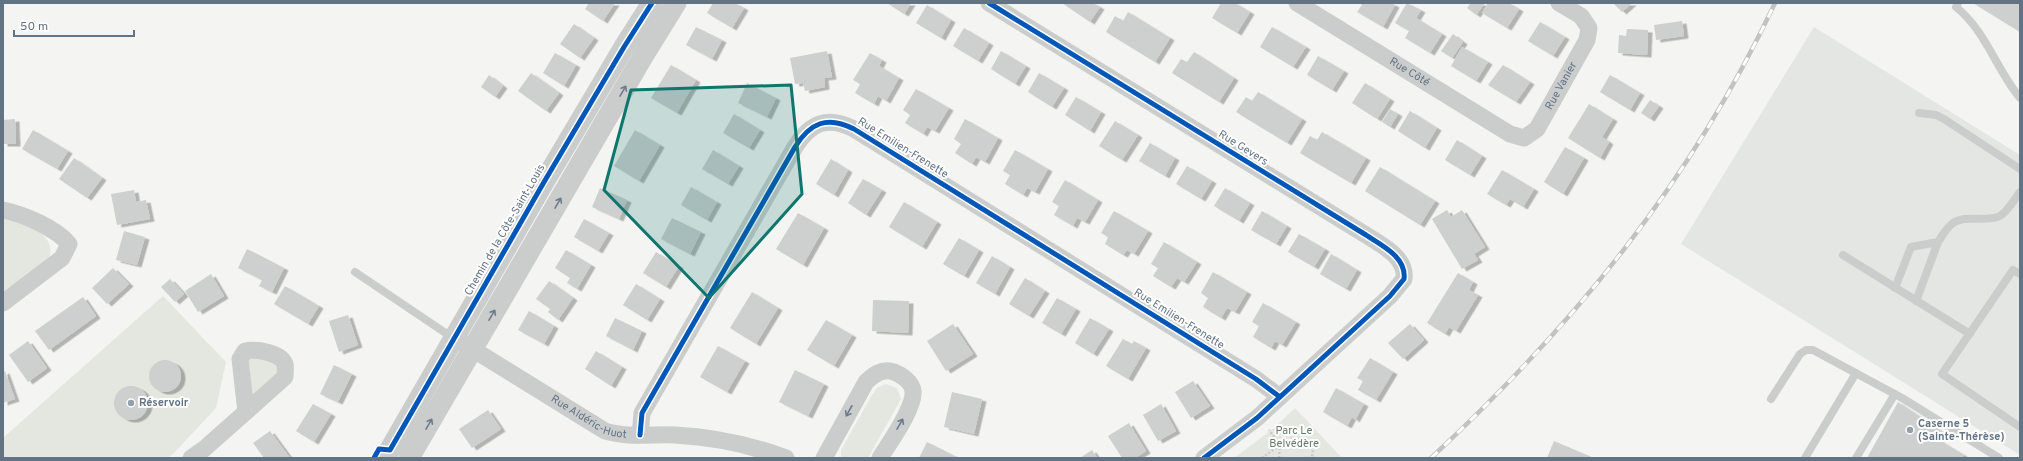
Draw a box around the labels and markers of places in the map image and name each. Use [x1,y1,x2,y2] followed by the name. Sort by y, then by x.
[139,396,189,410] place label: Réservoir
[126,398,136,408] marker: Réservoir
[1918,417,2005,444] place label: Caserne 5 (Sainte-Thérèse)
[1905,425,1915,435] marker: Caserne 5 (Sainte-Thérèse)

